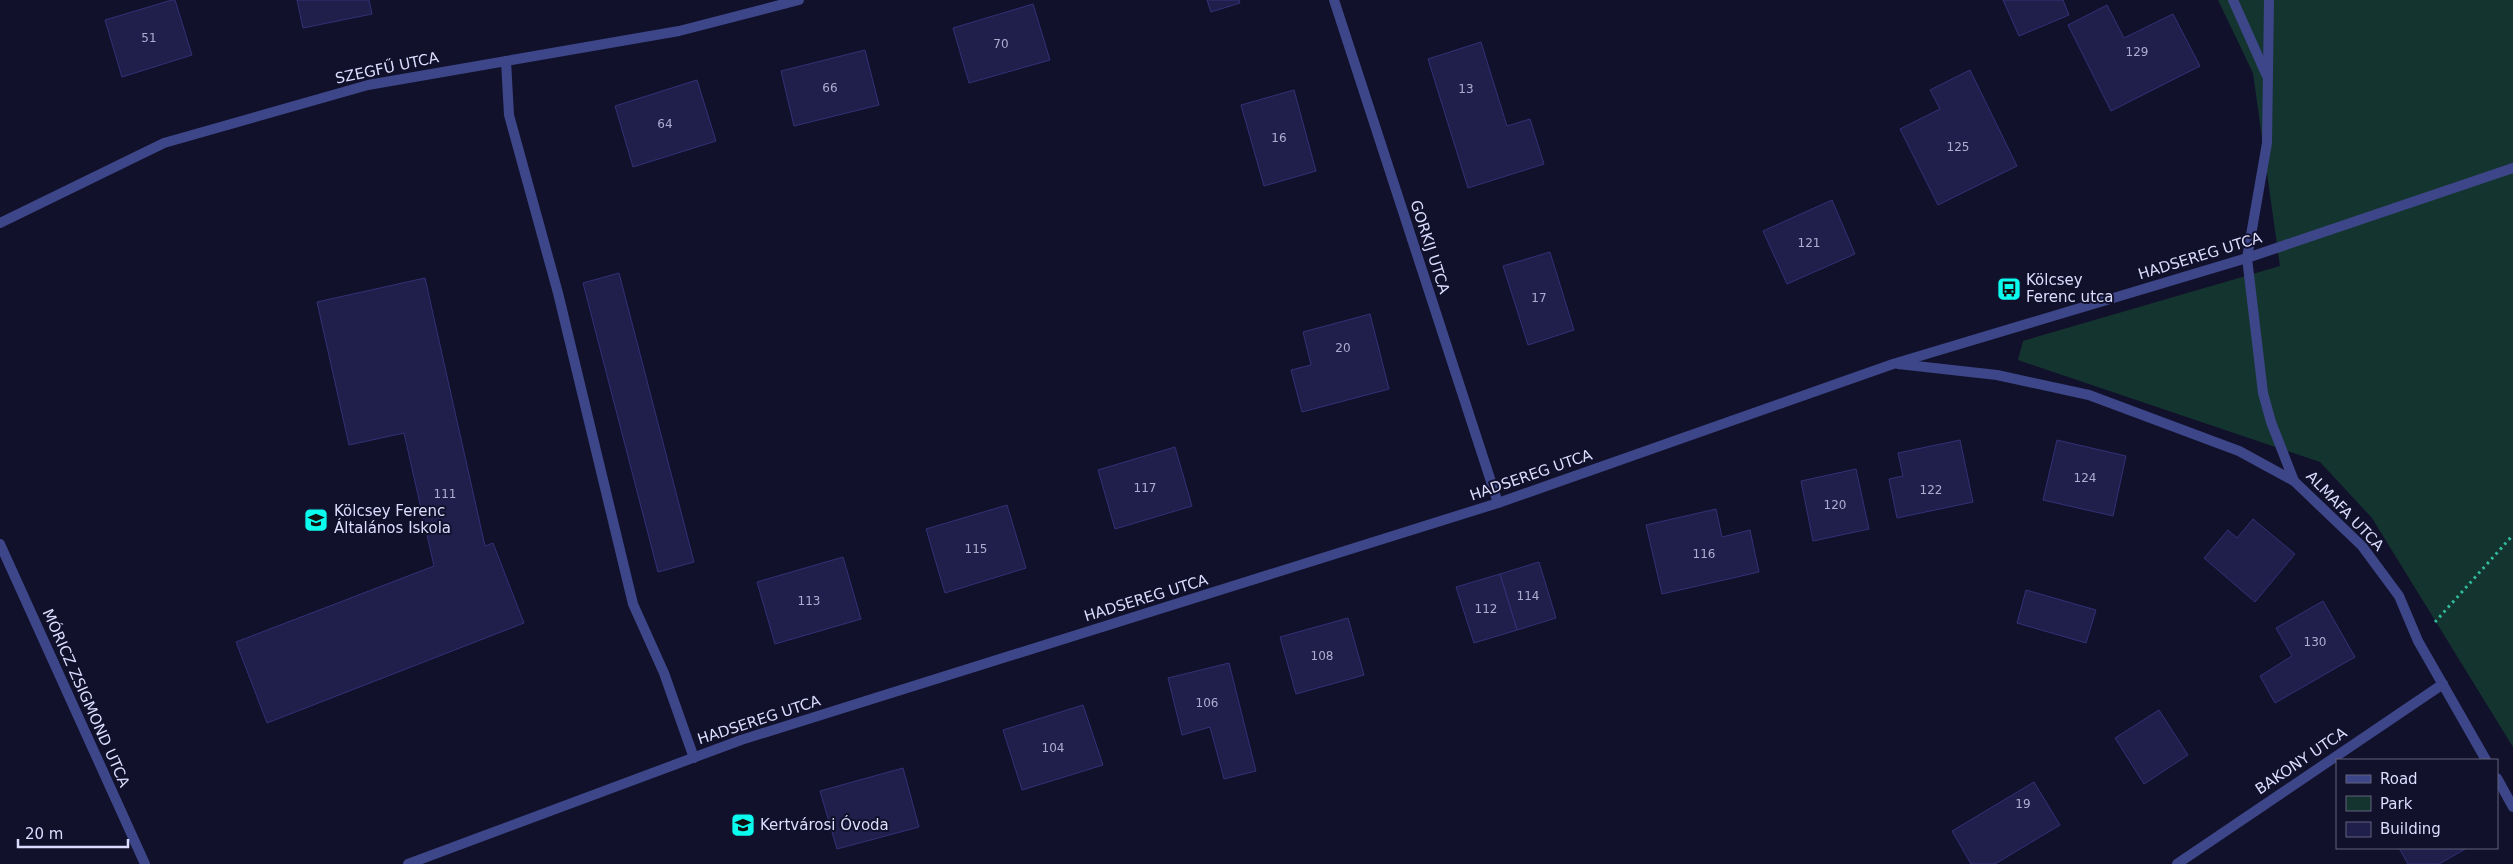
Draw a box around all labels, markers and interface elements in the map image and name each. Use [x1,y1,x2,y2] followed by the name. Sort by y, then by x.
[141,31,157,45] house number: 51
[993,37,1009,51] house number: 70
[2126,45,2148,59] house number: 129
[333,46,441,88] street label: SZEGFŰ UTCA
[822,81,838,95] house number: 66
[1458,82,1474,96] house number: 13
[657,117,673,131] house number: 64
[1271,131,1287,145] house number: 16
[1947,140,1969,154] house number: 125
[1406,198,1454,297] street label: GORKIJ UTCA
[2136,228,2265,283] street label: HADSEREG UTCA
[1798,236,1820,250] house number: 121
[2026,271,2113,306] place label: Kölcsey Ferenc utca
[1996,276,2022,302] bus stop icon: Kölcsey Ferenc utca
[1531,291,1547,305] house number: 17
[1335,341,1351,355] house number: 20
[1467,445,1595,504] street label: HADSEREG UTCA
[2302,467,2388,555] street label: ALMAFA UTCA
[2074,471,2096,485] house number: 124
[1134,481,1156,495] house number: 117
[1920,483,1942,497] house number: 122
[434,487,456,501] house number: 111
[1824,498,1846,512] house number: 120
[334,502,451,537] place label: Kölcsey Ferenc Általános Iskola
[303,507,329,533] school or university icon: Kölcsey Ferenc Általános Iskola
[965,542,987,556] house number: 115
[1693,547,1715,561] house number: 116
[1082,570,1211,625] street label: HADSEREG UTCA
[1517,589,1539,603] house number: 114
[798,594,820,608] house number: 113
[1475,602,1497,616] house number: 112
[38,606,135,791] street label: MÓRICZ ZSIGMOND UTCA
[2304,635,2326,649] house number: 130
[1311,649,1333,663] house number: 108
[695,691,824,748] street label: HADSEREG UTCA
[1196,696,1218,710] house number: 106
[2252,723,2351,798] street label: BAKONY UTCA
[1042,741,1064,755] house number: 104
[2336,759,2498,849] legend
[2380,770,2418,788] text: Road
[2380,795,2413,813] text: Park
[2015,797,2031,811] house number: 19
[730,812,756,838] school or university icon: Kertvárosi Óvoda
[760,815,889,834] place label: Kertvárosi Óvoda
[18,816,128,848] scale bar
[2380,820,2441,838] text: Building
[25,825,63,843] text: 20 m

